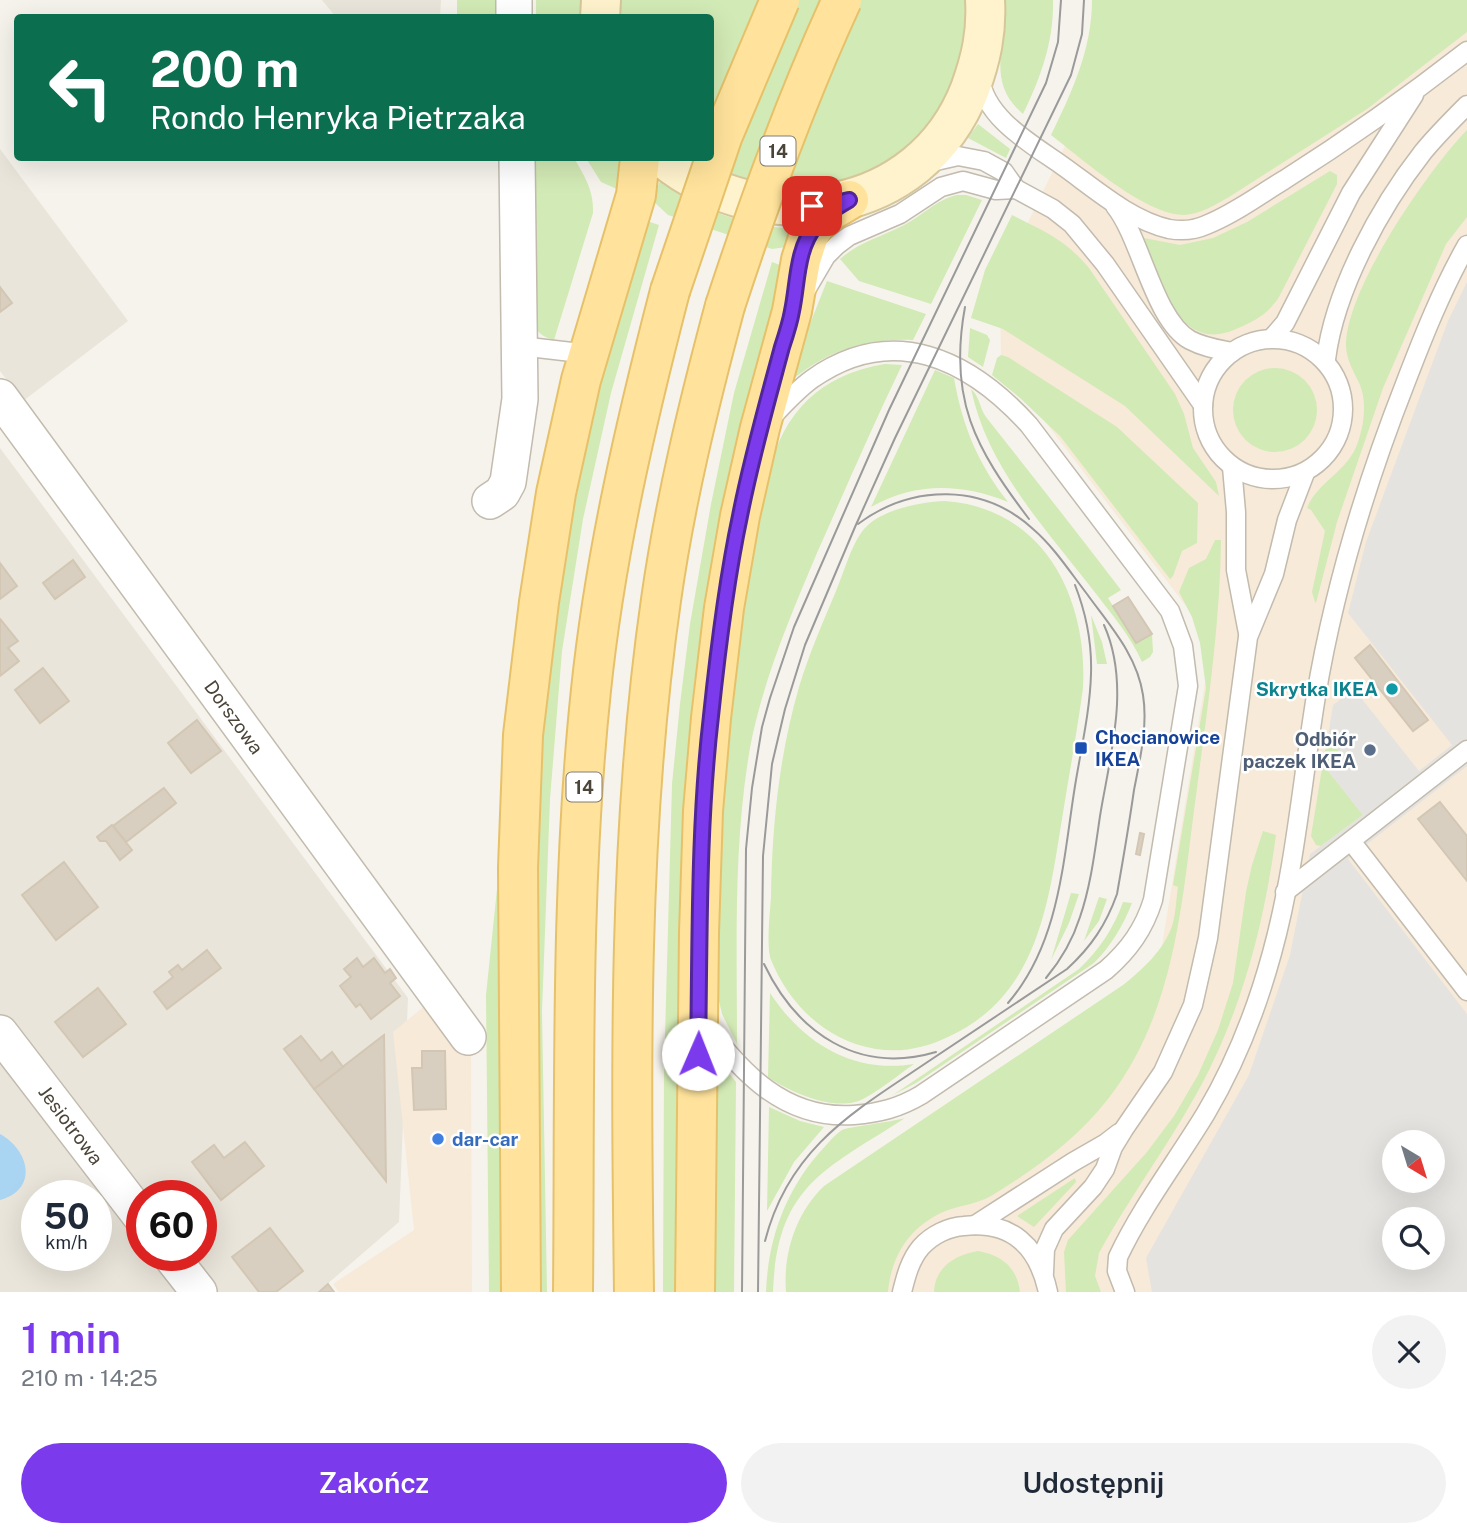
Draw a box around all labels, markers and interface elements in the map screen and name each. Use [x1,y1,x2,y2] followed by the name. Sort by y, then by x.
[150,40,299,98] text: 200 m
[35,42,126,133] icon: left
[150,99,526,136] text: Rondo Henryka Pietrzaka
[760,136,796,166] road number: 14
[782,176,842,236] pin
[793,187,831,225] icon: arrive
[200,676,268,758] street label: Dorszowa
[1256,678,1378,700] place label: Skrytka IKEA
[1384,681,1400,697] marker: Skrytka IKEA
[1095,726,1220,770] place label: Chocianowice IKEA
[1243,728,1356,772] place label: Odbiór paczek IKEA
[1073,740,1089,756] marker: Chocianowice IKEA
[1362,742,1378,758] marker: Odbiór paczek IKEA
[566,772,602,802] road number: 14
[661,1017,735,1091] position arrow
[34,1081,108,1169] street label: Jesiotrowa
[452,1128,518,1150] place label: dar-car
[1382,1130,1446,1194] north arrow
[1382,1130,1445,1270] map controls
[430,1131,446,1147] marker: dar-car
[126,1180,217,1271] speed limit sign: 60
[43,1196,90,1237] text: 50
[1382,1207,1445,1270] button: search
[45,1232,88,1253] text: km/h
[21,1313,121,1362] text: 1 min
[1372,1315,1446,1389] button: close
[21,1364,158,1391] text: 210 m · 14:25
[21,1443,727,1523] button: Zakończ
[741,1443,1446,1523] button: Udostępnij

